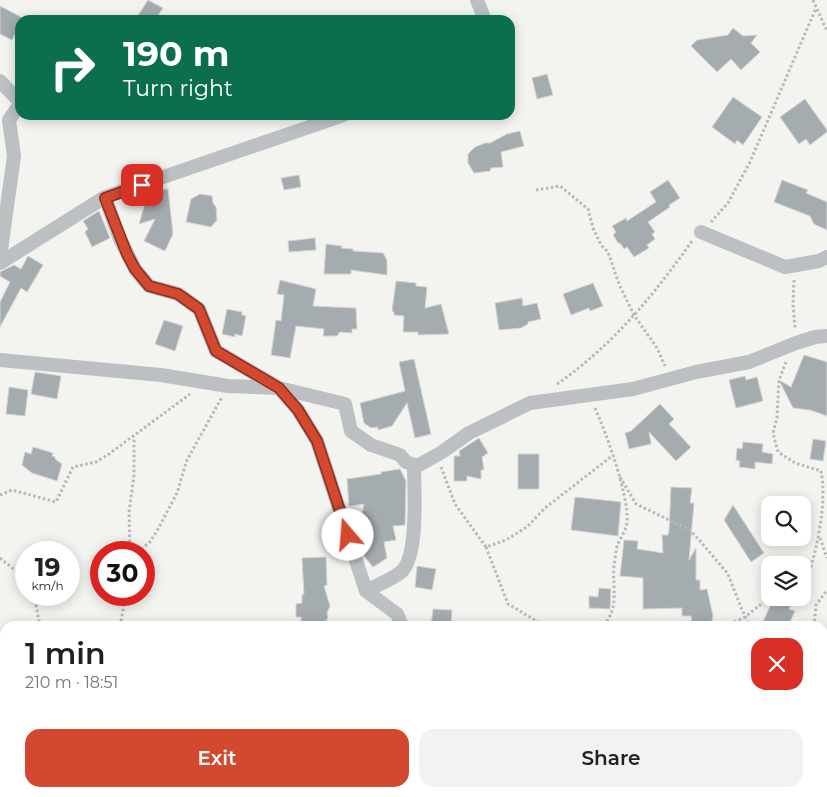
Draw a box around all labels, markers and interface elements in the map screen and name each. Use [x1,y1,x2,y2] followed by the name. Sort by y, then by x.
[123,32,229,75] text: 190 m
[40,35,105,100] icon: right
[123,75,233,102] text: Turn right
[121,164,163,206] pin
[128,171,156,199] icon: arrive
[761,496,811,606] map controls
[761,496,811,546] button: search
[321,508,373,560] position arrow
[90,541,155,606] speed limit sign: 30
[35,552,60,582] text: 19
[761,556,811,606] button: layers
[31,578,64,593] text: km/h
[25,635,106,672] text: 1 min
[751,638,803,690] button: close
[25,673,118,692] text: 210 m · 18:51
[25,729,409,787] button: Exit
[419,729,803,787] button: Share

